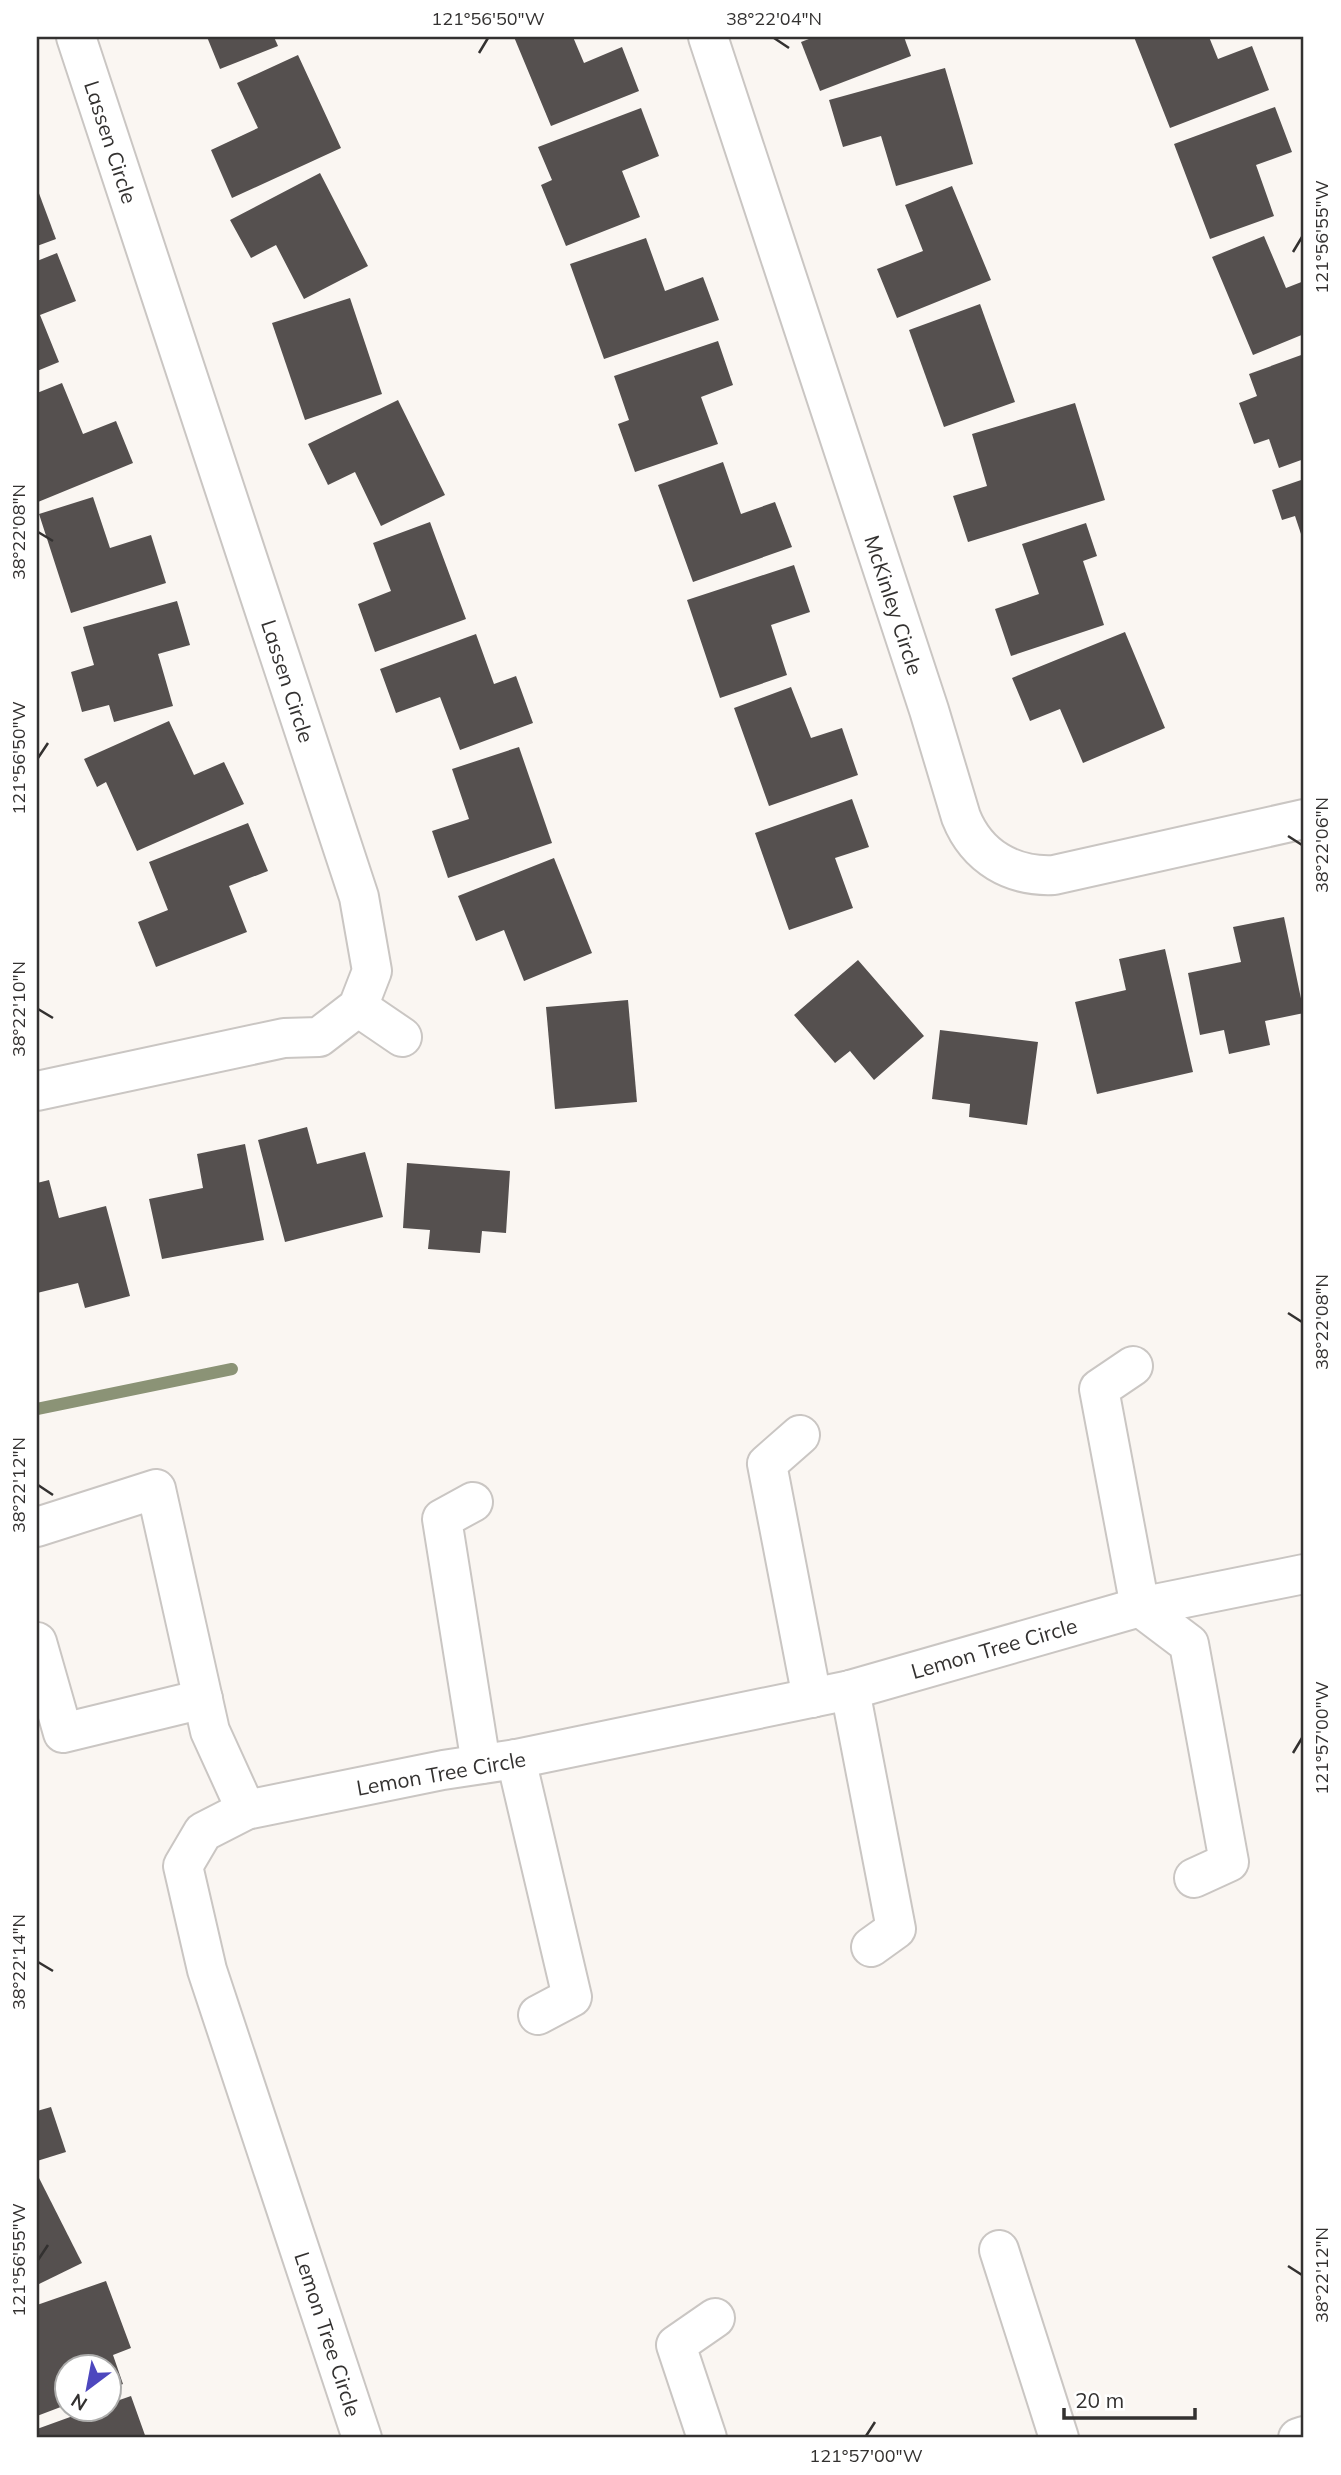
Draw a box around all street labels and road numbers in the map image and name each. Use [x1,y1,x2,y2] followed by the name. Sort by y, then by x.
[79,77,143,207] street label: Lassen Circle
[859,532,929,678] street label: McKinley Circle
[256,616,320,746] street label: Lassen Circle
[908,1612,1080,1684] street label: Lemon Tree Circle
[354,1745,528,1801] street label: Lemon Tree Circle
[289,2248,367,2420] street label: Lemon Tree Circle

